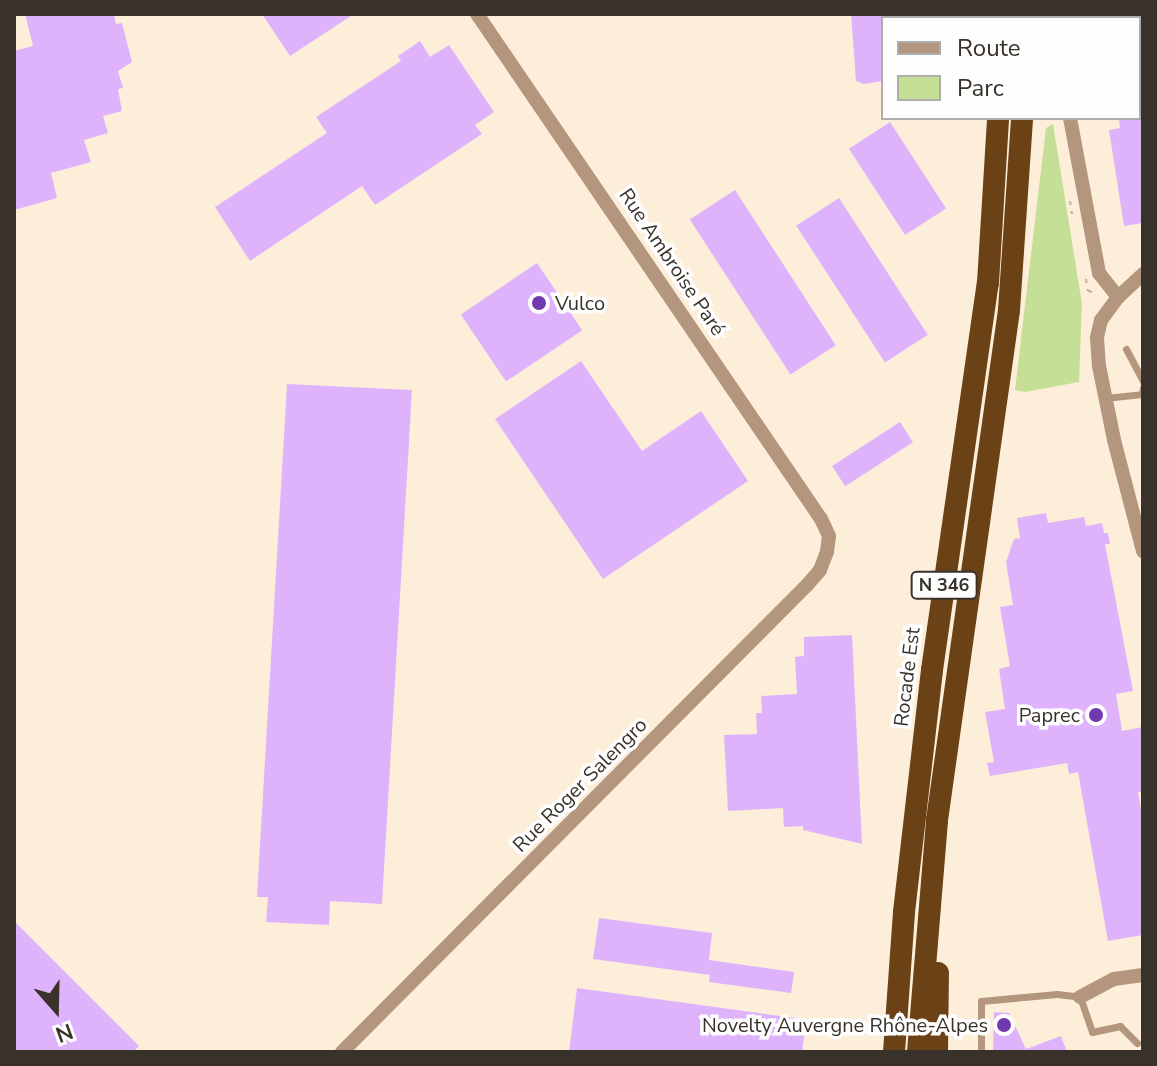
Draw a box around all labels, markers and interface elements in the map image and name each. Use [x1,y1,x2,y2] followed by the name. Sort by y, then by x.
[881,16,1141,120] legend
[957,32,1021,64] text: Route
[957,72,1004,104] text: Parc
[614,184,730,340] street label: Rue Ambroise Paré
[555,291,605,315] place label: Vulco
[530,294,548,312] marker: Vulco
[910,571,978,599] road number: N 346
[889,626,925,728] street label: Rocade Est
[1019,703,1080,727] place label: Paprec
[1087,706,1105,724] marker: Paprec
[508,713,652,857] street label: Rue Roger Salengro
[16,970,96,1050] north arrow
[702,1013,988,1037] place label: Novelty Auvergne Rhône-Alpes
[51,1016,77,1049] text: N
[995,1016,1013,1034] marker: Novelty Auvergne Rhône-Alpes

